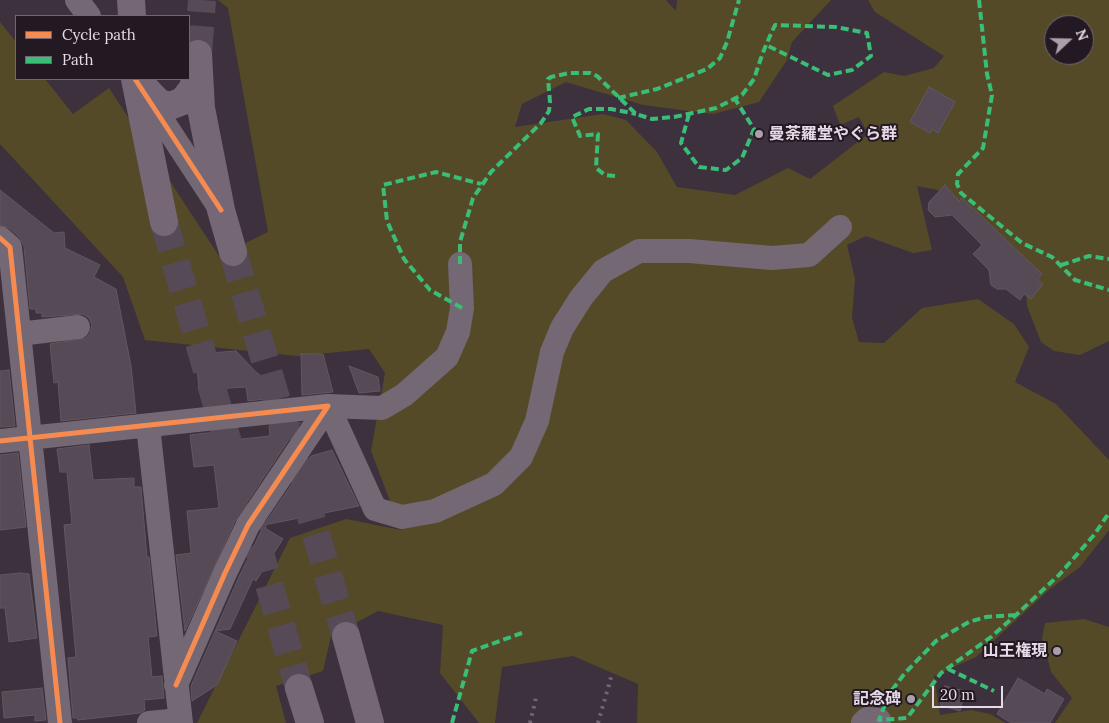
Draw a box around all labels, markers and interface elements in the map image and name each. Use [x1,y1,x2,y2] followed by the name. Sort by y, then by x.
[15,15,190,80] legend
[1044,15,1094,65] north arrow
[62,25,136,44] text: Cycle path
[1072,27,1092,43] text: N
[62,50,93,69] text: Path
[769,124,897,144] place label: 曼荼羅堂やぐら群
[753,128,765,140] marker: 曼荼羅堂やぐら群
[983,641,1047,661] place label: 山王権現
[1051,645,1063,657] marker: 山王権現
[934,676,1005,708] scale bar
[940,685,975,704] text: 20 m
[853,689,901,709] place label: 記念碑
[905,693,917,705] marker: 記念碑

